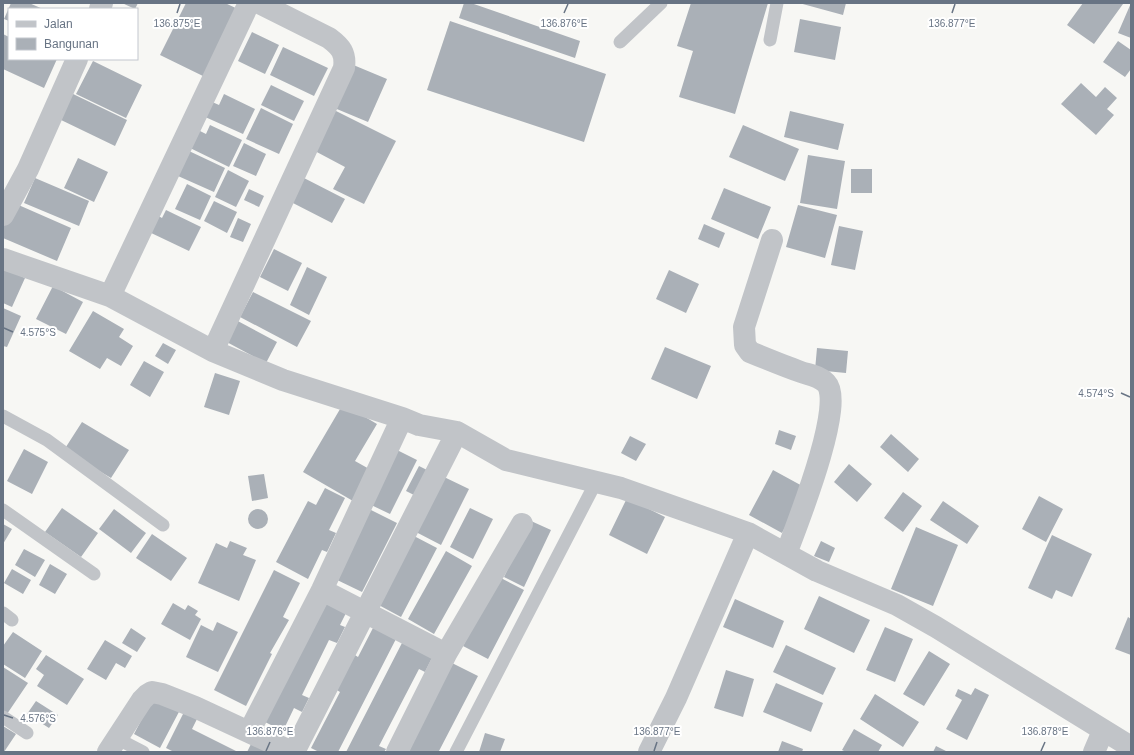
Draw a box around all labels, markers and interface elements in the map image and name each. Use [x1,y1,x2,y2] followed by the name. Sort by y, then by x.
[8,8,138,60] legend
[44,17,73,31] text: Jalan
[154,18,201,29] text: 136.875°E
[541,18,588,29] text: 136.876°E
[929,18,976,29] text: 136.877°E
[44,37,99,51] text: Bangunan
[20,327,56,338] text: 4.575°S
[1078,388,1114,399] text: 4.574°S
[20,713,56,724] text: 4.576°S
[247,726,294,737] text: 136.876°E
[634,726,681,737] text: 136.877°E
[1022,726,1069,737] text: 136.878°E

